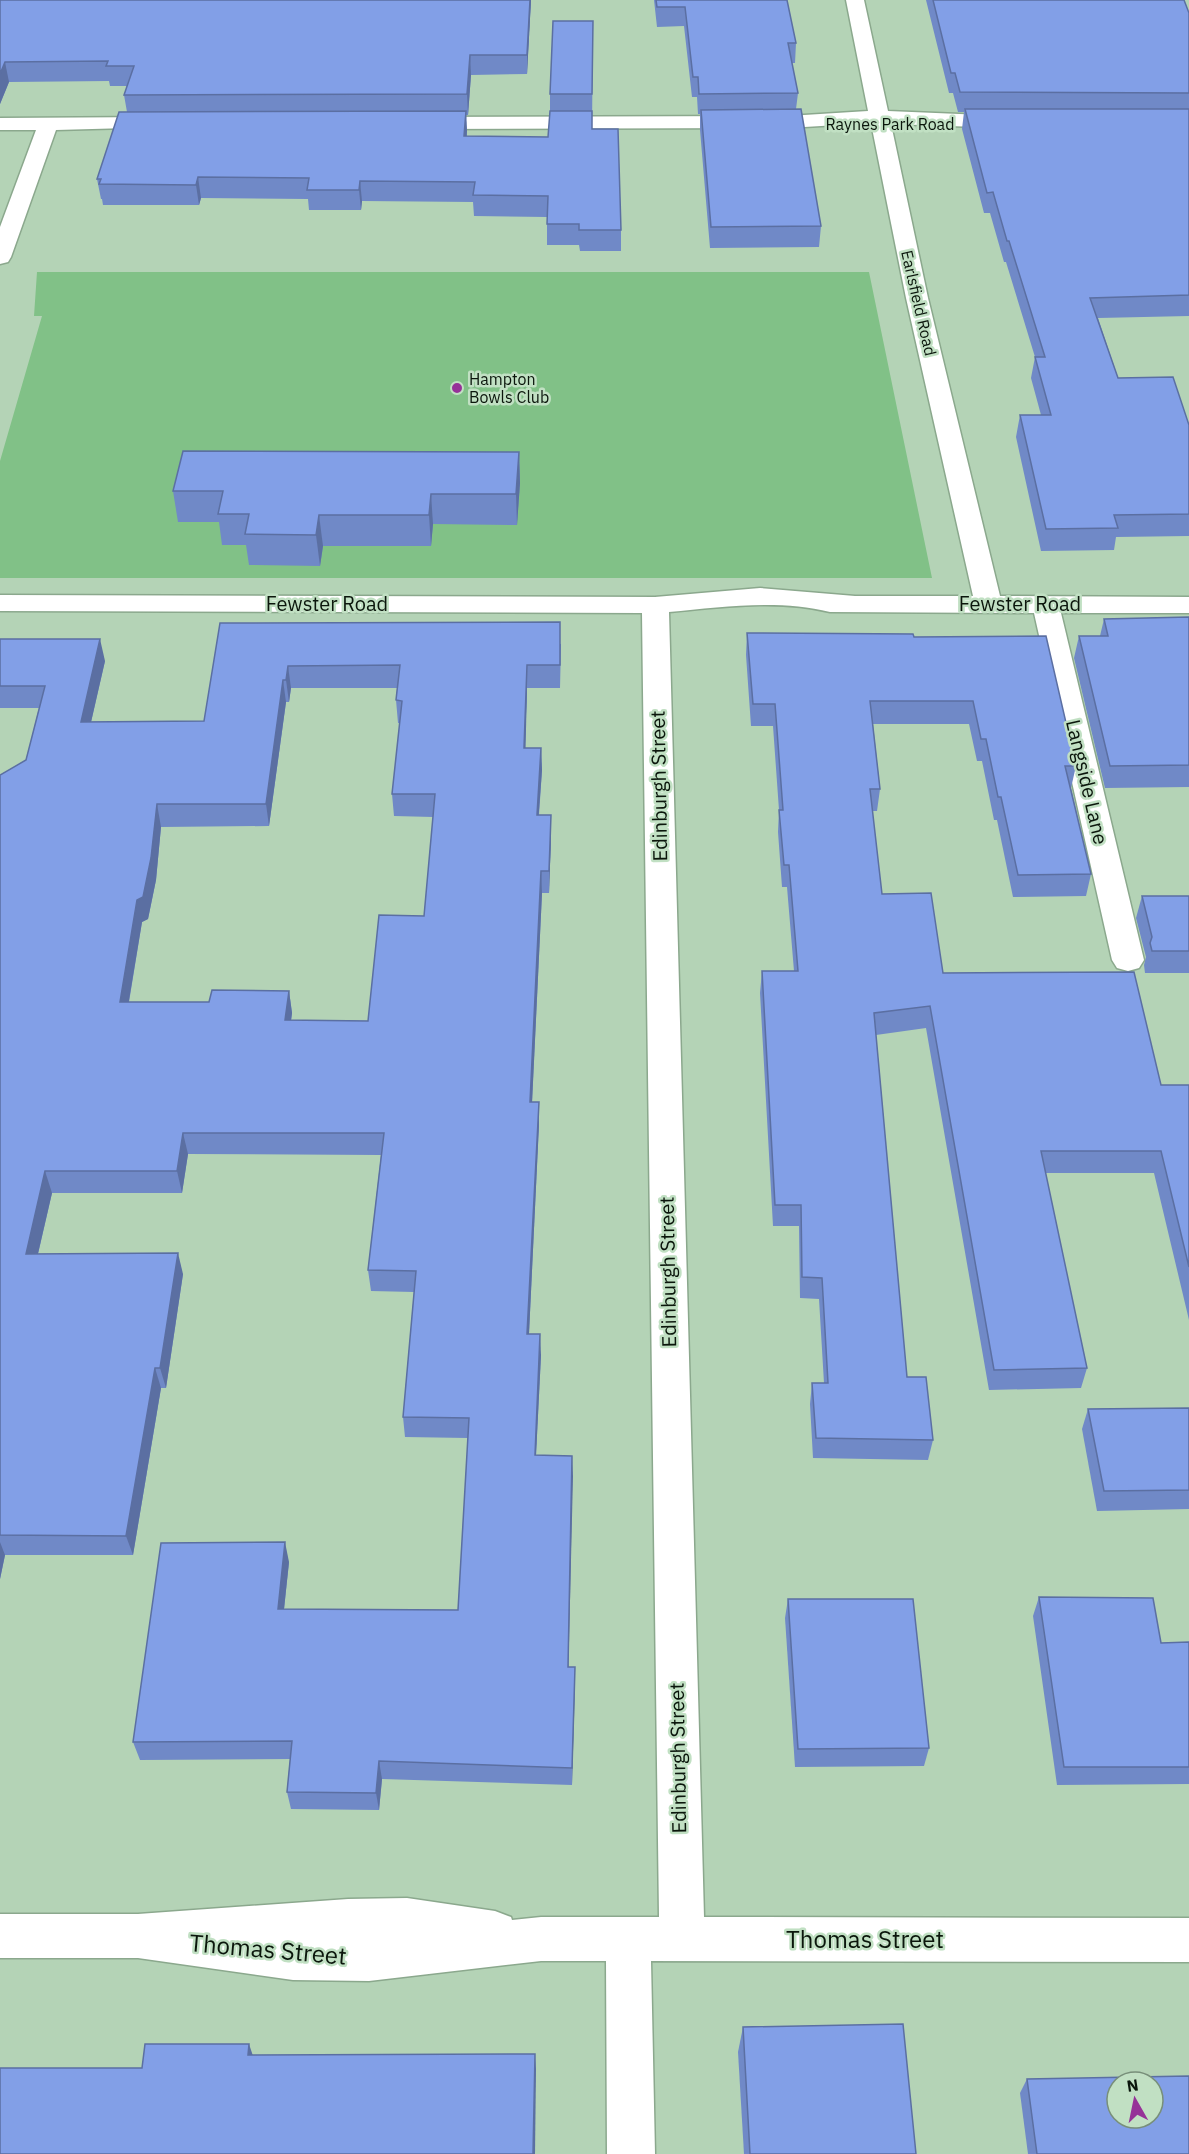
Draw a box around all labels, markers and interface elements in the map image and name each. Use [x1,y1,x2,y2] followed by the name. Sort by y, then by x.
[826,114,954,134] street label: Raynes Park Road
[897,248,941,358] street label: Earlsfield Road
[469,369,549,407] place label: Hampton Bowls Club
[450,381,464,395] marker: Hampton Bowls Club
[266,590,388,617] street label: Fewster Road
[959,590,1081,617] street label: Fewster Road
[644,710,673,862] street label: Edinburgh Street
[1060,717,1115,847] street label: Langside Lane
[653,1196,682,1348] street label: Edinburgh Street
[663,1682,692,1834] street label: Edinburgh Street
[786,1923,944,1955] street label: Thomas Street
[188,1926,348,1972] street label: Thomas Street
[1105,2070,1165,2130] north arrow
[1125,2074,1140,2096] text: N

